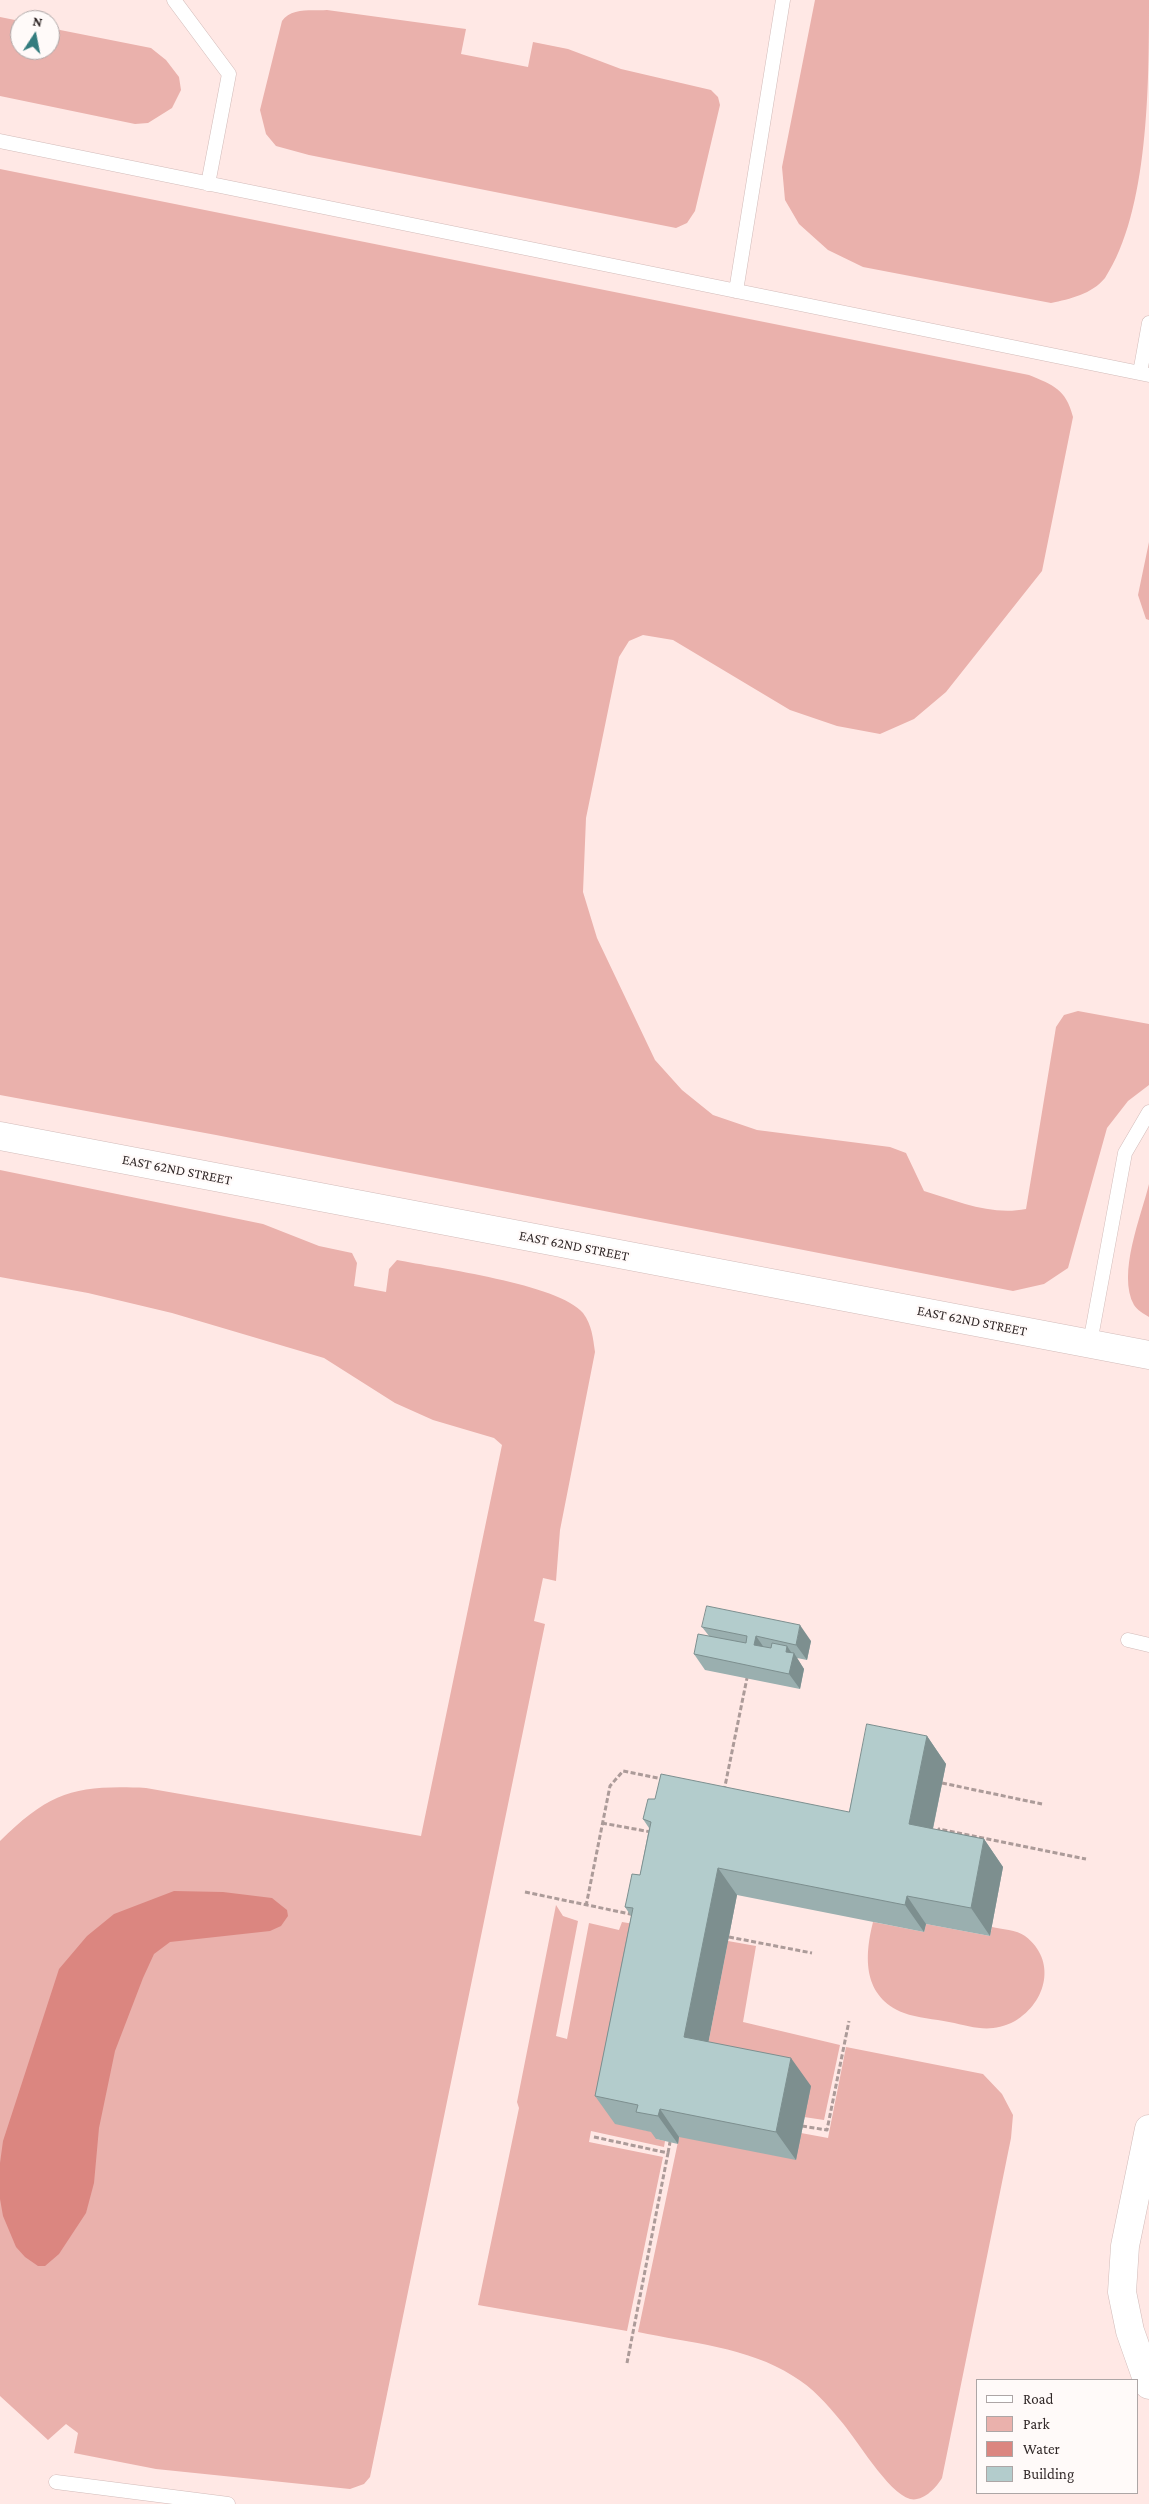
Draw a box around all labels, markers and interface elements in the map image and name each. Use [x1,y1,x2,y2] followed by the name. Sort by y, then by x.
[10,10,60,60] north arrow
[31,12,44,30] text: N
[121,1151,233,1189] street label: EAST 62ND STREET
[518,1227,630,1265] street label: EAST 62ND STREET
[916,1302,1028,1340] street label: EAST 62ND STREET
[976,2379,1139,2494] legend
[1023,2391,1053,2407] text: Road
[1023,2416,1050,2432] text: Park
[1023,2441,1060,2457] text: Water
[1023,2466,1074,2482] text: Building

